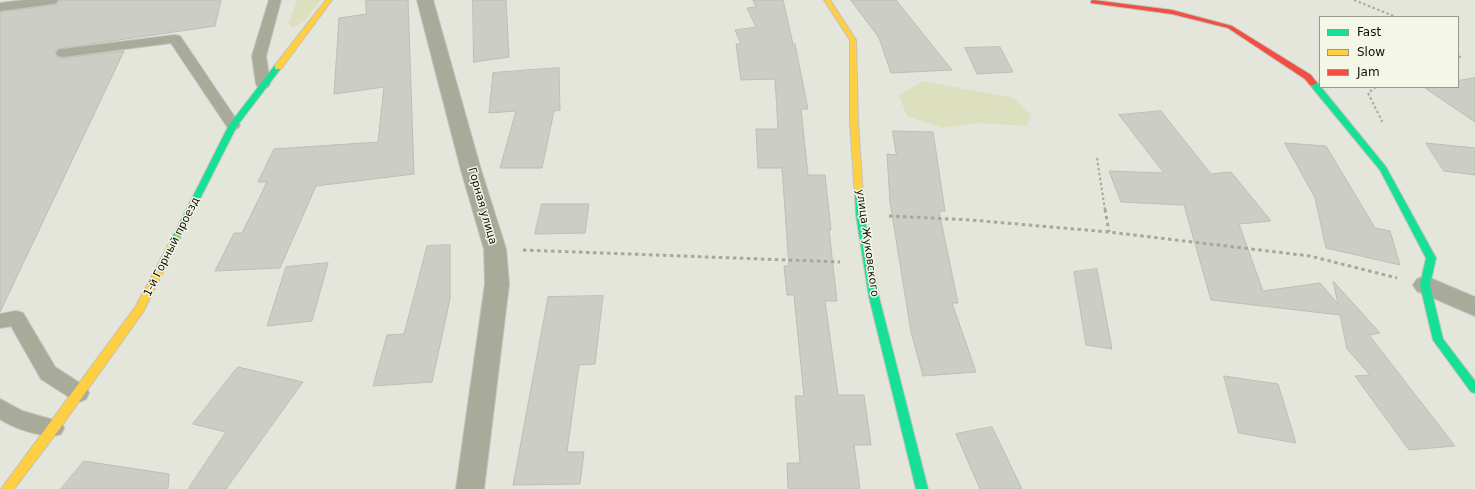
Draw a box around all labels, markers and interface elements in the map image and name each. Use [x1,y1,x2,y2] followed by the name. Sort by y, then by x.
[1319,16,1459,88] legend
[1357,25,1381,39] text: Fast
[1357,45,1385,59] text: Slow
[1357,65,1380,79] text: Jam
[465,166,499,246] street label: Горная улица
[853,188,881,298] street label: улица Жуковского
[141,195,203,299] street label: 1-й Горный проезд

